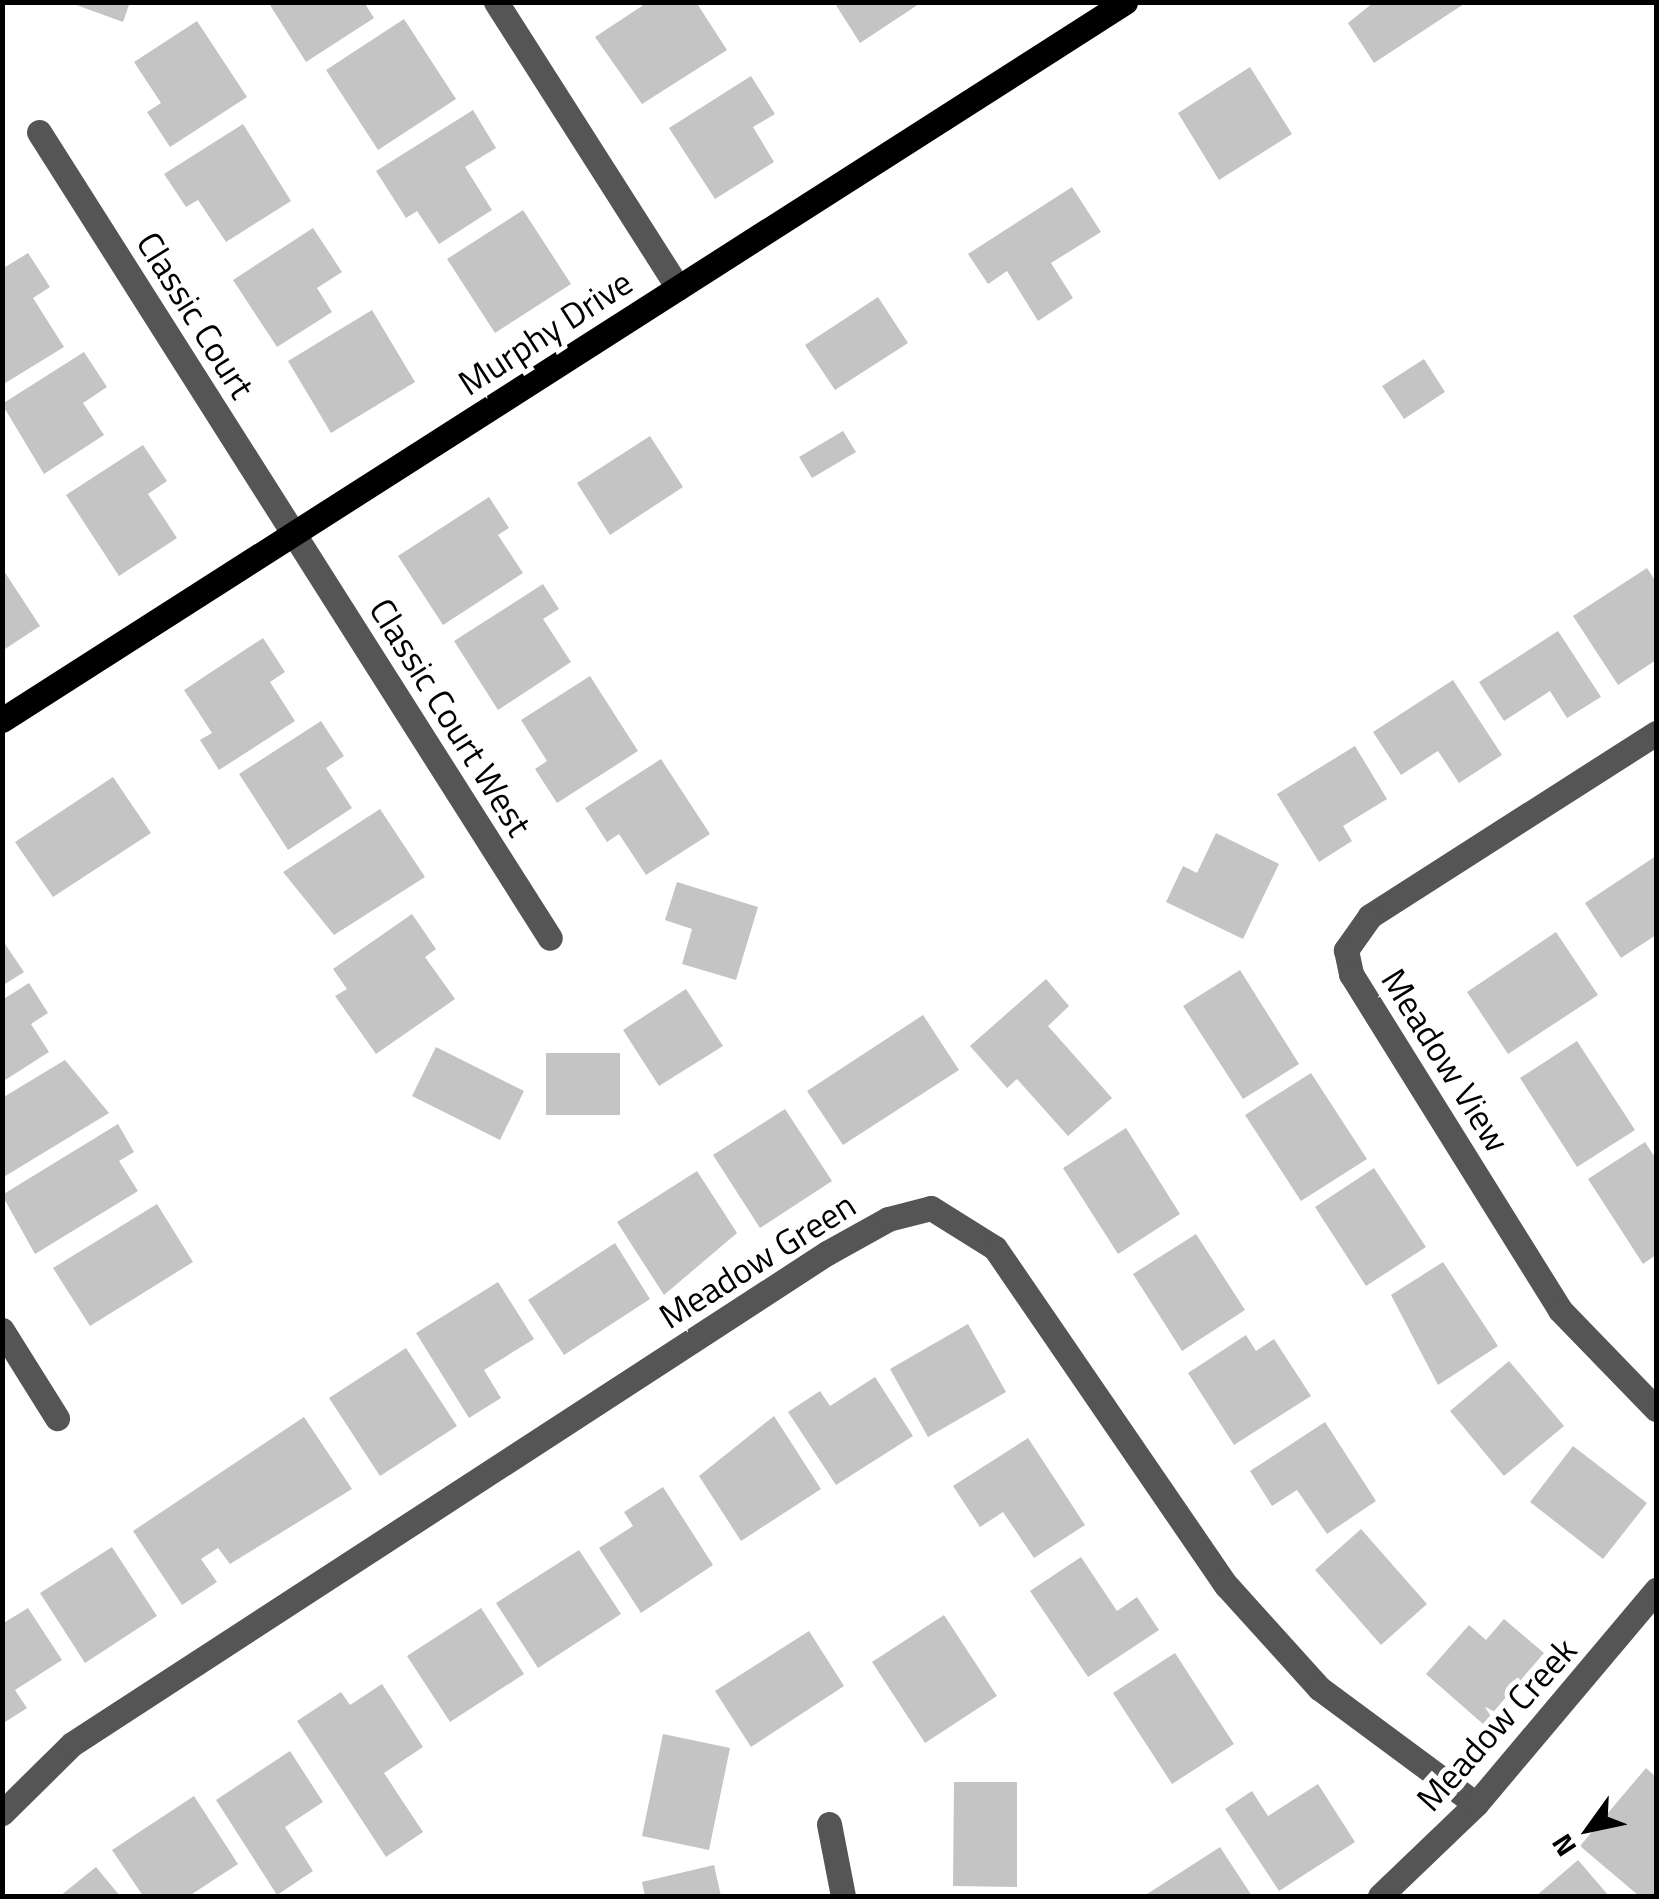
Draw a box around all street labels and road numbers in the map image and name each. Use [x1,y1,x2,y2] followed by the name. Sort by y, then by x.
[128,224,264,406] street label: Classic Court
[450,260,640,404] street label: Murphy Drive
[361,590,541,844] street label: Classic Court West
[1373,961,1519,1159] street label: Meadow View
[651,1183,863,1337] street label: Meadow Green
[1407,1629,1585,1819] street label: Meadow Creek

